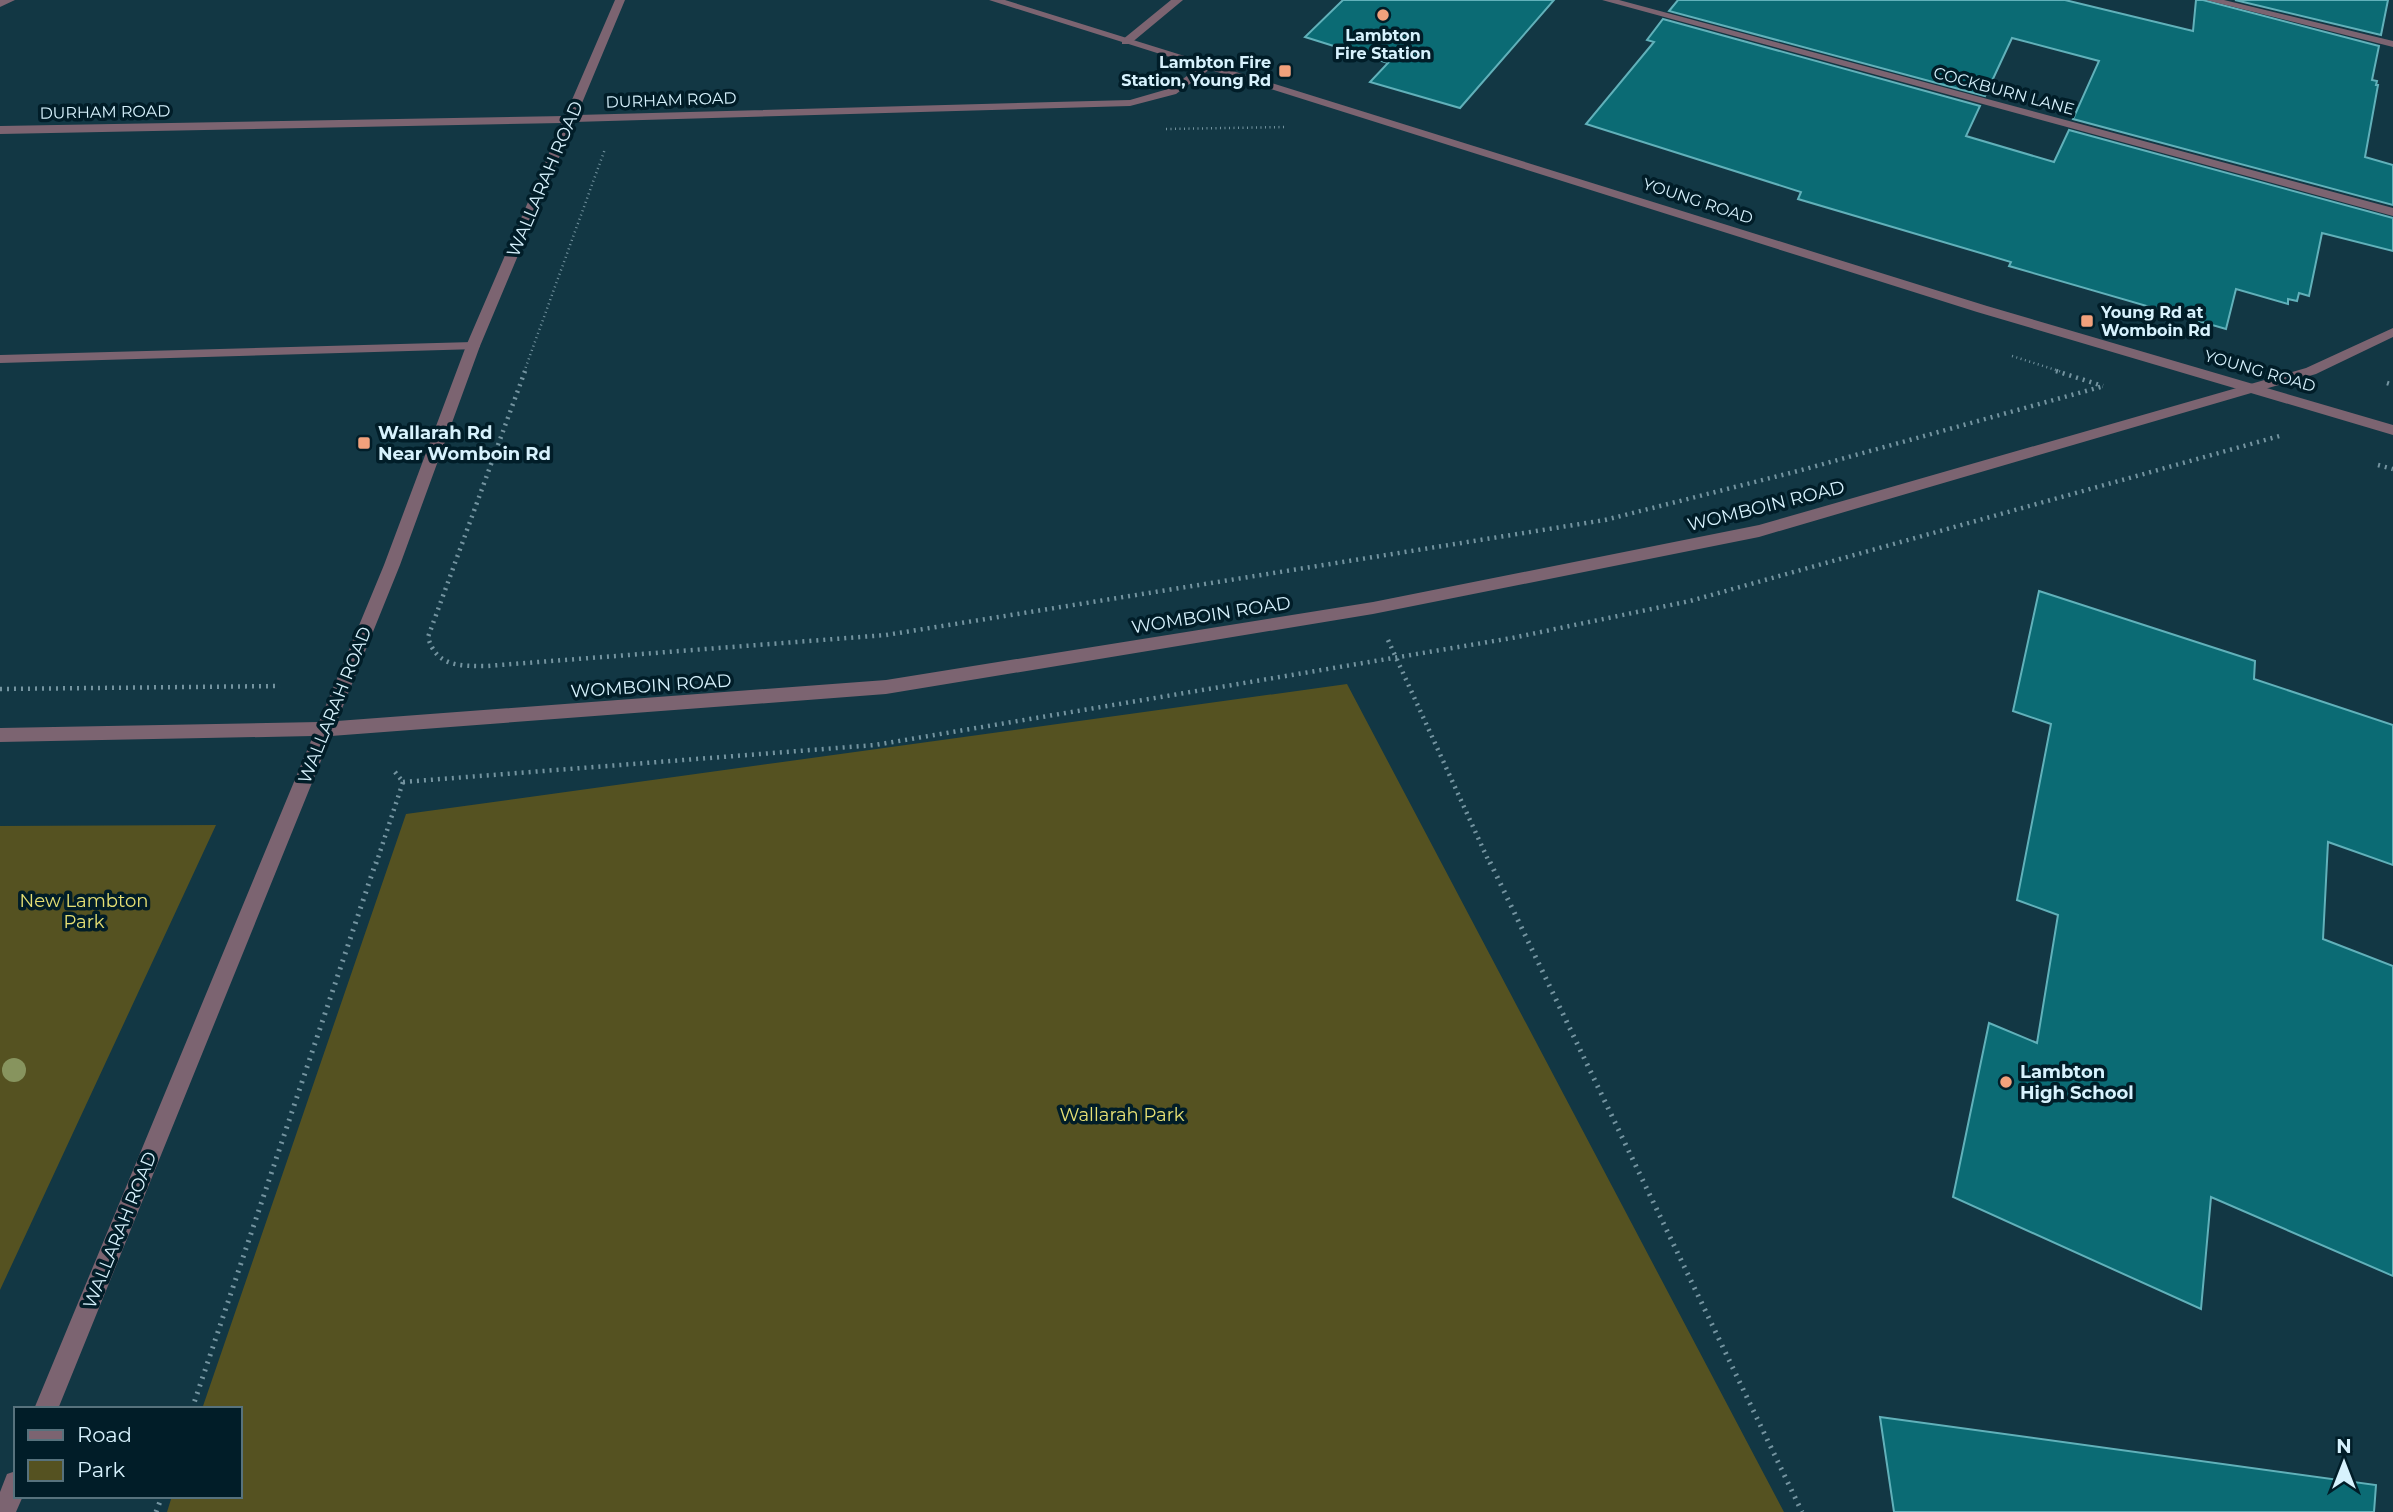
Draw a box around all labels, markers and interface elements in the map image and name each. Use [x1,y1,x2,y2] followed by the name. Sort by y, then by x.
[1375,7,1391,23] marker: Lambton Fire Station
[1335,26,1431,63] place label: Lambton Fire Station
[1121,53,1271,90] place label: Lambton Fire Station, Young Rd
[1277,63,1293,79] marker: Lambton Fire Station, Young Rd
[1931,63,2077,119] street label: COCKBURN LANE
[605,88,737,112] street label: DURHAM ROAD
[502,98,588,260] street label: WALLARAH ROAD
[39,101,171,123] street label: DURHAM ROAD
[1640,174,1756,228] street label: YOUNG ROAD
[2100,303,2211,340] place label: Young Rd at Womboin Rd
[2079,313,2095,329] marker: Young Rd at Womboin Rd
[2202,346,2318,396] street label: YOUNG ROAD
[378,422,551,465] place label: Wallarah Rd Near Womboin Rd
[356,435,372,451] marker: Wallarah Rd Near Womboin Rd
[1685,476,1847,536] street label: WOMBOIN ROAD
[1130,592,1292,638] street label: WOMBOIN ROAD
[293,623,377,787] street label: WALLARAH ROAD
[570,669,732,703] street label: WOMBOIN ROAD
[20,890,148,933] park label: New Lambton Park
[2020,1061,2134,1104] place label: Lambton High School
[1998,1074,2014,1090] marker: Lambton High School
[1059,1104,1185,1126] park label: Wallarah Park
[78,1148,162,1312] street label: WALLARAH ROAD
[14,1407,242,1498] legend
[77,1422,132,1447] text: Road
[2309,1428,2379,1498] north arrow
[2336,1435,2352,1458] text: N
[77,1457,125,1482] text: Park

